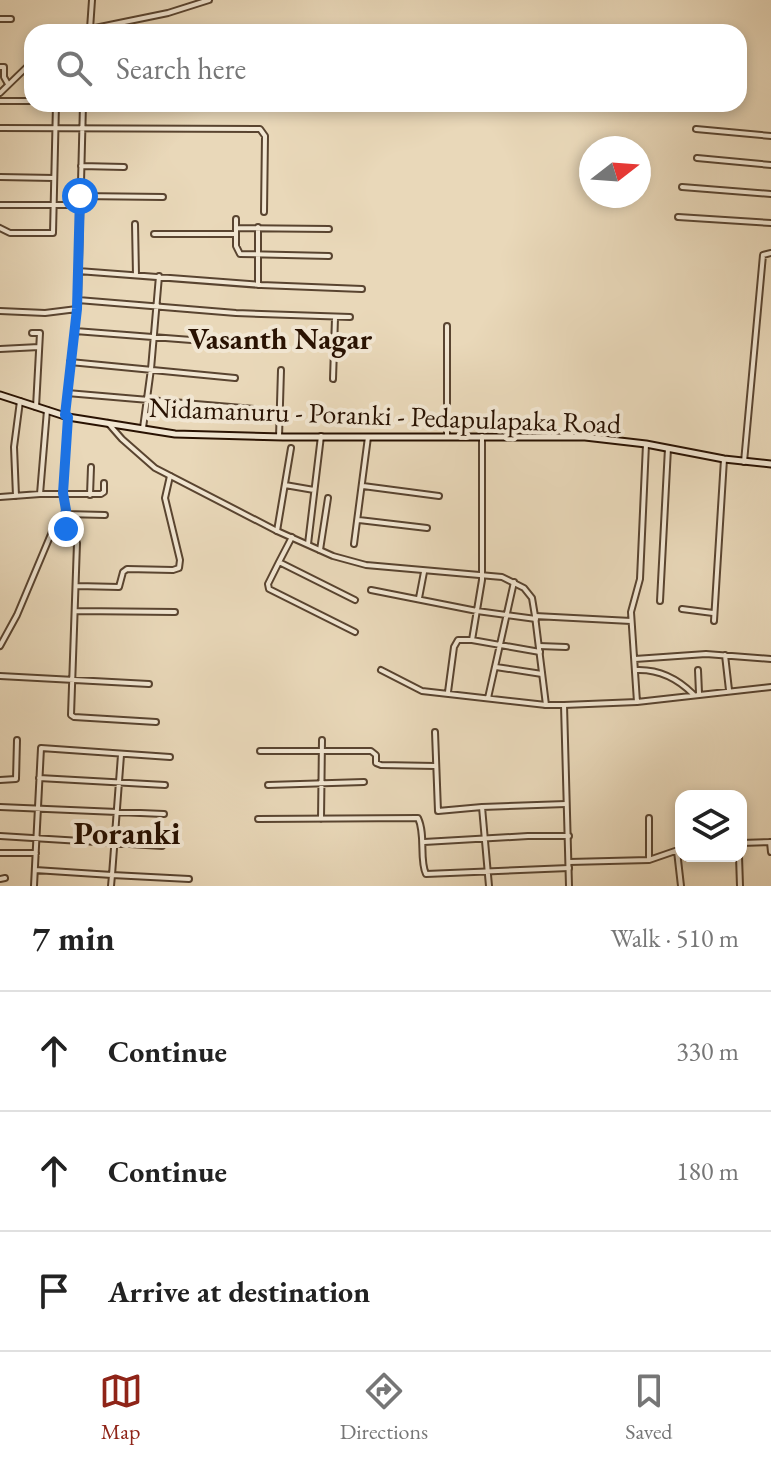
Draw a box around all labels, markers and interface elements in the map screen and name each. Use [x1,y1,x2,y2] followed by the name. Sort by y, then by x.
[24,24,747,112] search box
[52,46,96,90] icon: search
[116,49,246,88] text: Search here
[579,136,651,208] north arrow
[62,178,98,214] route start
[188,319,373,358] district label: Vasanth Nagar
[148,389,623,441] street label: Nidamanuru - Poranki - Pedapulapaka Road
[48,511,84,547] route end
[675,790,747,862] map controls
[675,790,747,862] button: layers
[74,812,181,854] district label: Poranki
[32,916,115,960] text: 7 min
[611,921,739,955] text: Walk · 510 m
[32,1029,76,1073] icon: ahead
[108,1032,227,1071] text: Continue
[676,1034,739,1068] text: 330 m
[32,1149,76,1193] icon: ahead
[108,1152,227,1191] text: Continue
[676,1154,739,1188] text: 180 m
[32,1269,76,1313] icon: arrive
[108,1272,370,1311] text: Arrive at destination
[99,1369,143,1446] tab: Map
[340,1369,428,1446] tab: Directions
[625,1369,672,1446] tab: Saved

